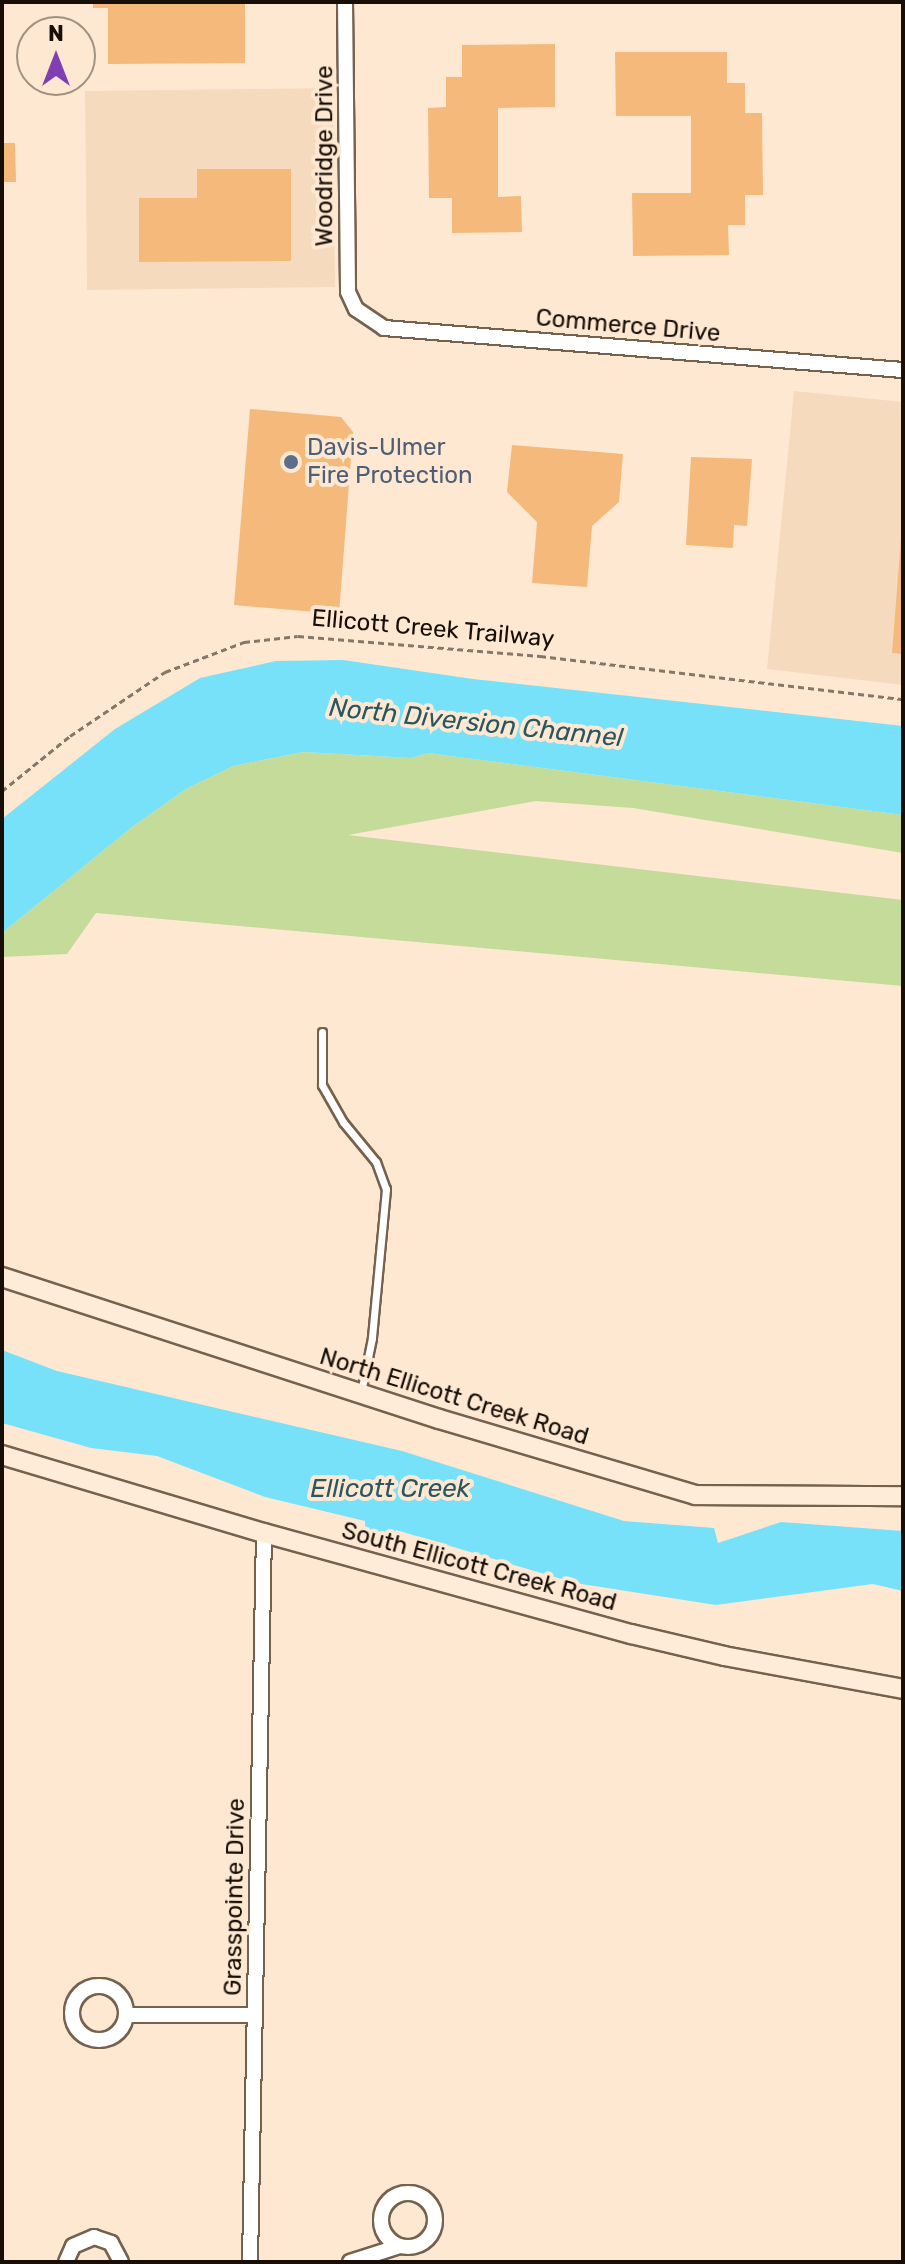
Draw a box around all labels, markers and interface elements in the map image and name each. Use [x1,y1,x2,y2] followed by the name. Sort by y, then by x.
[16,16,96,96] north arrow
[48,20,64,47] text: N
[311,65,339,247] street label: Woodridge Drive
[535,304,721,348] street label: Commerce Drive
[307,434,473,490] place label: Davis-Ulmer Fire Protection
[282,453,300,471] marker: Davis-Ulmer Fire Protection
[310,604,556,654] street label: Ellicott Creek Trailway
[328,692,624,754] water label: North Diversion Channel
[316,1342,592,1452] street label: North Ellicott Creek Road
[310,1473,470,1505] water label: Ellicott Creek
[338,1516,620,1618] street label: South Ellicott Creek Road
[219,1798,251,1996] street label: Grasspointe Drive

